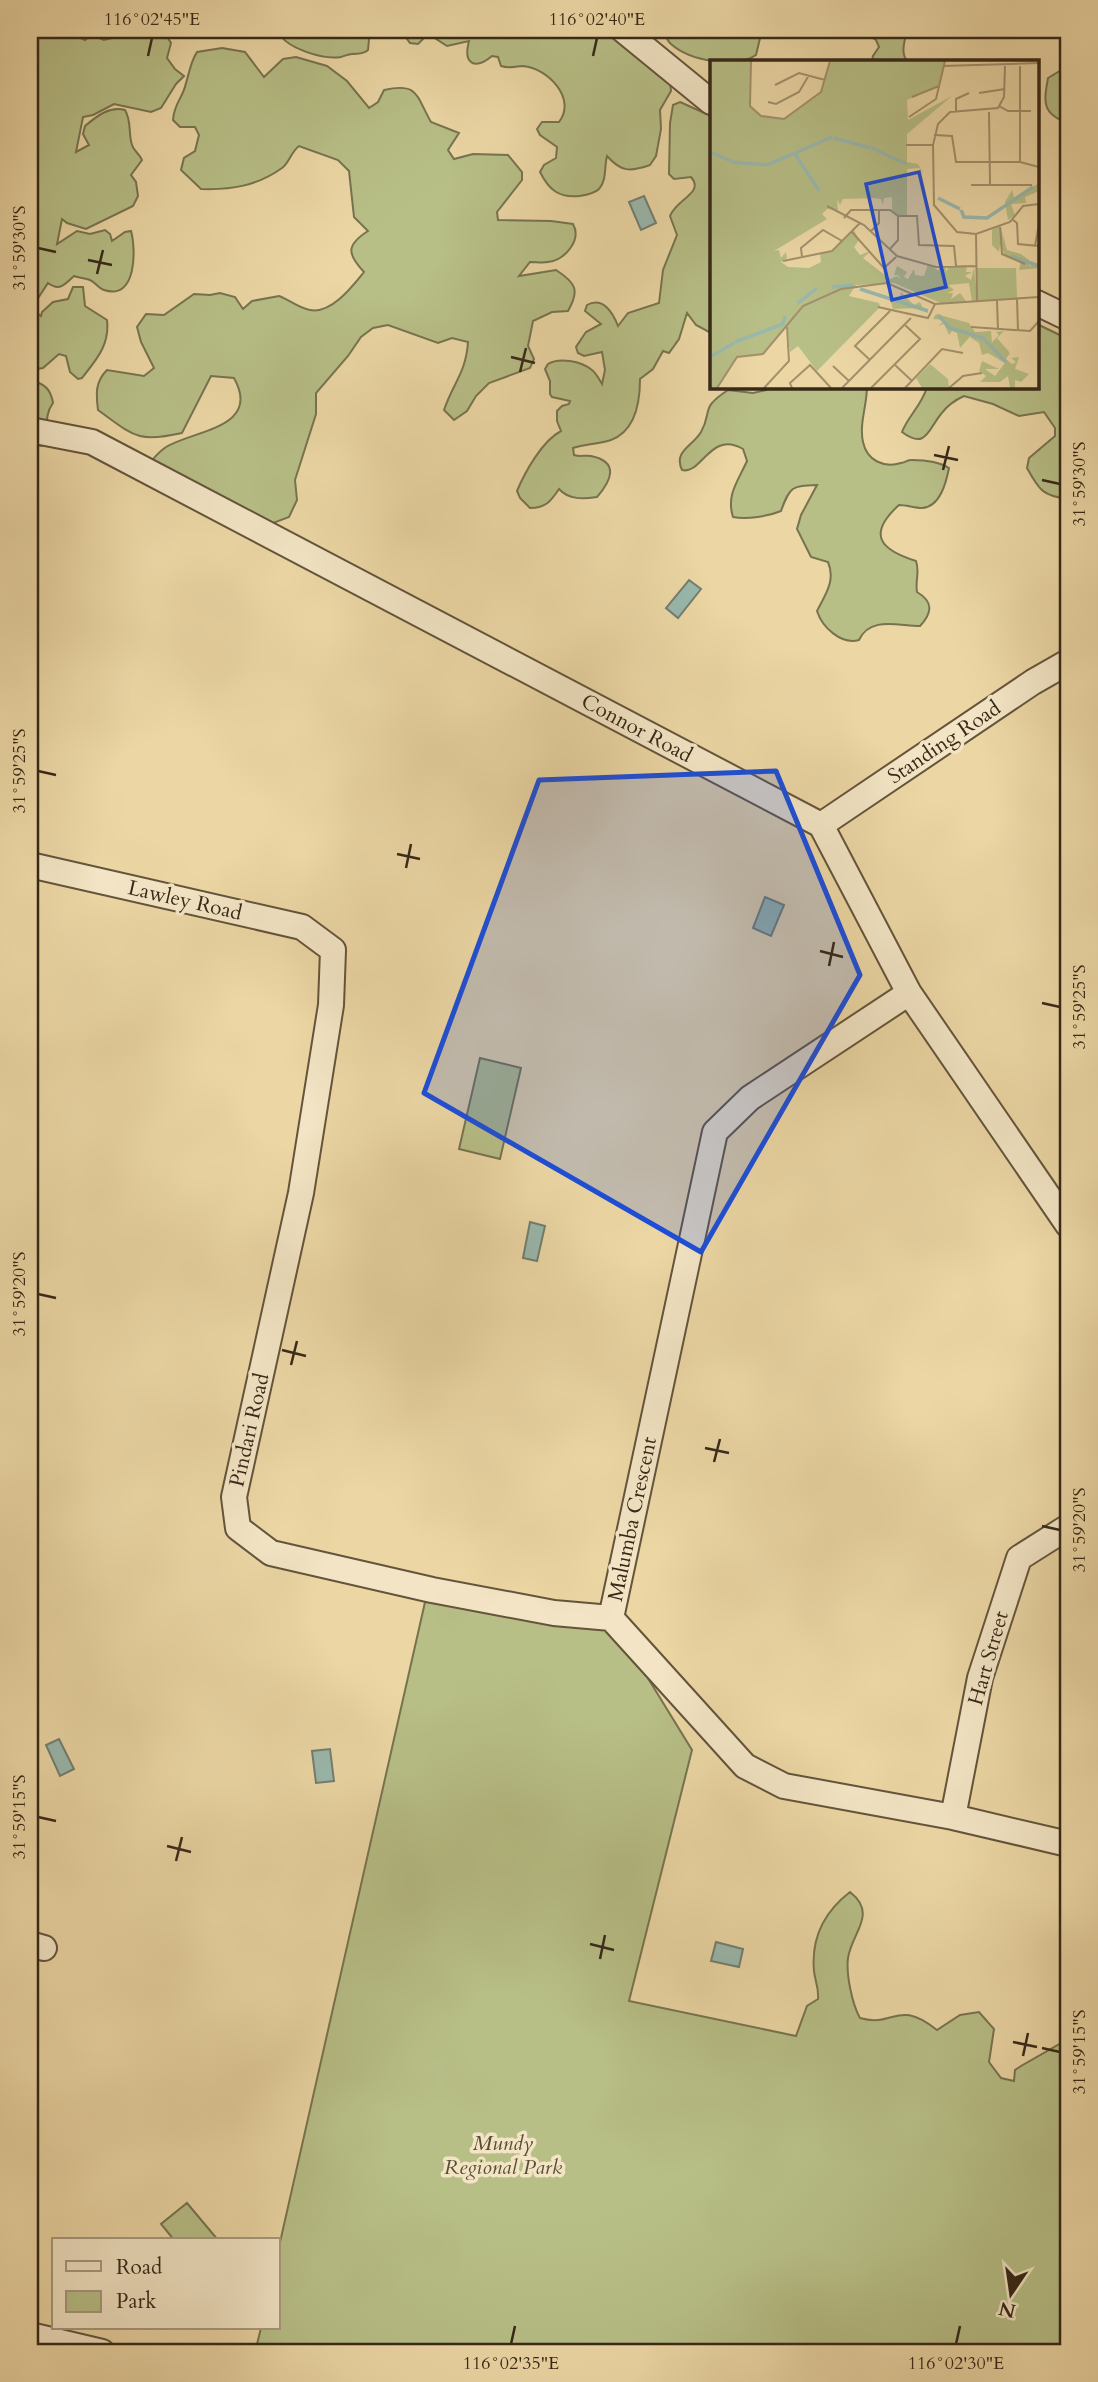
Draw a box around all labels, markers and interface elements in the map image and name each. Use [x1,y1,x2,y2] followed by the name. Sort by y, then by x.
[104,7,200,32] text: 116°02'45"E
[549,7,645,32] text: 116°02'40"E
[710,60,1038,388] inset map
[7,206,32,290] text: 31°59'30"S
[1067,442,1092,526] text: 31°59'30"S
[576,687,697,770] street label: Connor Road
[882,694,1007,791] street label: Standing Road
[7,729,32,813] text: 31°59'25"S
[125,873,245,928] street label: Lawley Road
[1067,965,1092,1049] text: 31°59'25"S
[7,1252,32,1336] text: 31°59'20"S
[222,1370,277,1490] street label: Pindari Road
[601,1434,664,1604] street label: Malumba Crescent
[1067,1488,1092,1572] text: 31°59'20"S
[961,1607,1016,1709] street label: Hart Street
[7,1775,32,1859] text: 31°59'15"S
[1067,2010,1092,2094] text: 31°59'15"S
[444,2129,563,2182] park label: Mundy Regional Park
[52,2238,280,2330] legend
[116,2253,162,2282] text: Road
[976,2260,1046,2330] north arrow
[116,2287,157,2316] text: Park
[996,2295,1018,2324] text: N
[463,2351,559,2376] text: 116°02'35"E
[908,2351,1004,2376] text: 116°02'30"E

